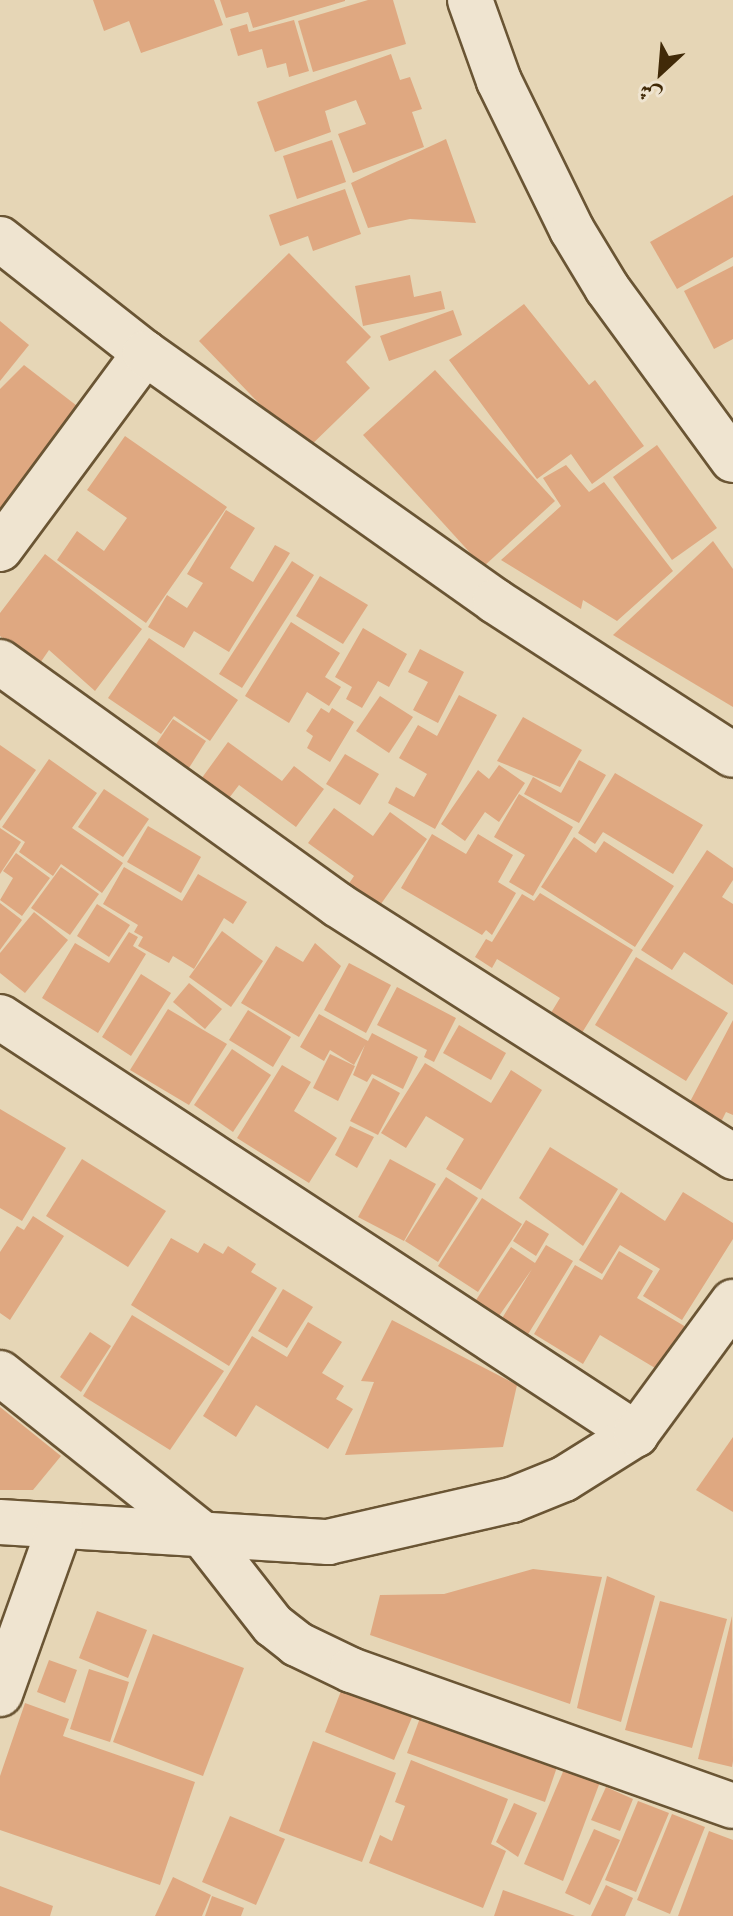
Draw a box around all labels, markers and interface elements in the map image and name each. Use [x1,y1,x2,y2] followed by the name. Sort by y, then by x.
[621,32,701,112] north arrow
[634,75,667,112] text: ش

